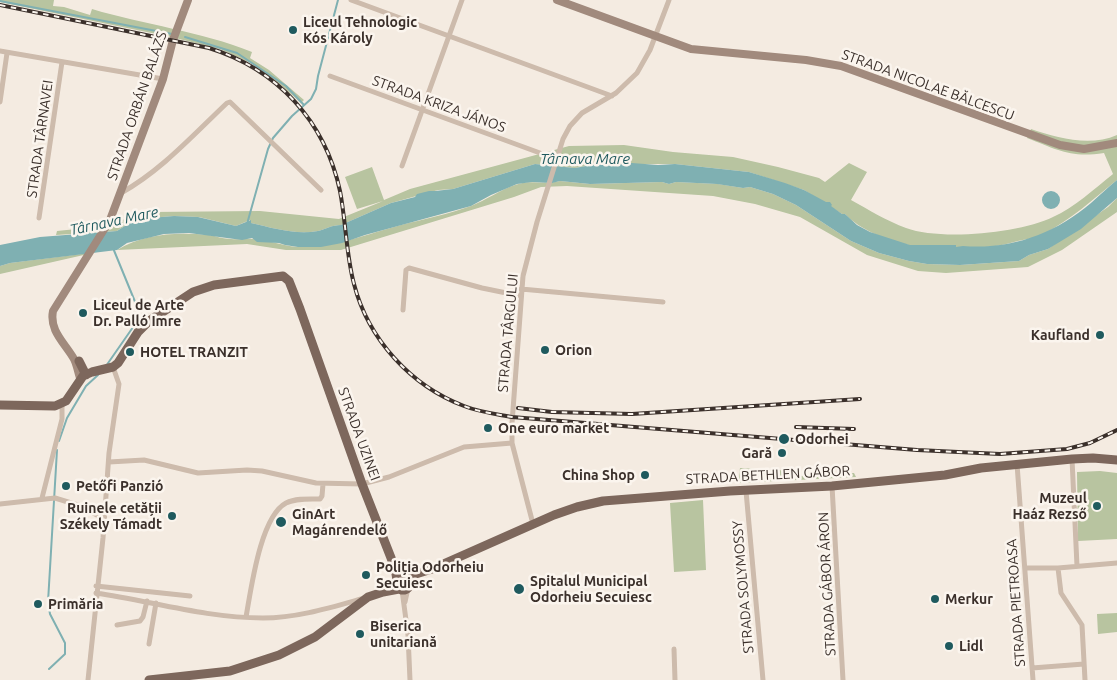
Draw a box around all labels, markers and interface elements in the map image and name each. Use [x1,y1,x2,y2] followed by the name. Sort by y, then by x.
[303,14,417,46] place label: Liceul Tehnologic Kós Károly
[287,24,299,36] marker: Liceul Tehnologic Kós Károly
[104,29,170,183] street label: STRADA ORBÁN BALÁZS
[839,46,1017,124] street label: STRADA NICOLAE BĂLCESCU
[370,72,508,136] street label: STRADA KRIZA JÁNOS
[23,79,57,199] street label: STRADA TÂRNAVEI
[540,150,630,168] water label: Târnava Mare
[68,203,160,239] water label: Târnava Mare
[494,273,522,393] street label: STRADA TÂRGULUI
[93,297,184,330] place label: Liceul de Arte Dr. Palló Imre
[77,307,89,319] marker: Liceul de Arte Dr. Palló Imre
[1031,327,1090,343] place label: Kaufland
[1094,329,1106,341] marker: Kaufland
[555,342,592,358] place label: Orion
[140,344,248,360] place label: HOTEL TRANZIT
[539,344,551,356] marker: Orion
[124,346,136,358] marker: HOTEL TRANZIT
[334,385,384,483] street label: STRADA UZINEI
[498,420,609,436] place label: One euro market
[482,422,494,434] marker: One euro market
[795,431,849,447] place label: Odorhei
[777,432,791,446] marker: Odorhei
[741,445,772,461] place label: Gară
[776,447,788,459] marker: Gară
[685,462,851,488] street label: STRADA BETHLEN GÁBOR
[562,467,635,483] place label: China Shop
[639,469,651,481] marker: China Shop
[76,478,163,494] place label: Petőfi Panzió
[60,480,72,492] marker: Petőfi Panzió
[1013,490,1087,522] place label: Muzeul Haáz Rezső
[60,500,162,532] place label: Ruinele cetății Székely Támadt
[1091,500,1103,512] marker: Muzeul Haáz Rezső
[292,506,387,538] place label: GinArt Magánrendelő
[166,510,178,522] marker: Ruinele cetății Székely Támadt
[815,512,839,656] street label: STRADA GÁBOR ÁRON
[274,515,288,529] marker: GinArt Magánrendelő
[729,520,757,654] street label: STRADA SOLYMOSSY
[1003,538,1029,668] street label: STRADA PIETROASA
[376,559,484,592] place label: Poliția Odorheiu Secuiesc
[360,569,372,581] marker: Poliția Odorheiu Secuiesc
[530,573,652,606] place label: Spitalul Municipal Odorheiu Secuiesc
[512,582,526,596] marker: Spitalul Municipal Odorheiu Secuiesc
[945,591,993,607] place label: Merkur
[929,593,941,605] marker: Merkur
[48,596,103,612] place label: Primăria
[32,598,44,610] marker: Primăria
[370,618,437,650] place label: Biserica unitariană
[354,628,366,640] marker: Biserica unitariană
[959,638,983,654] place label: Lidl
[943,640,955,652] marker: Lidl

